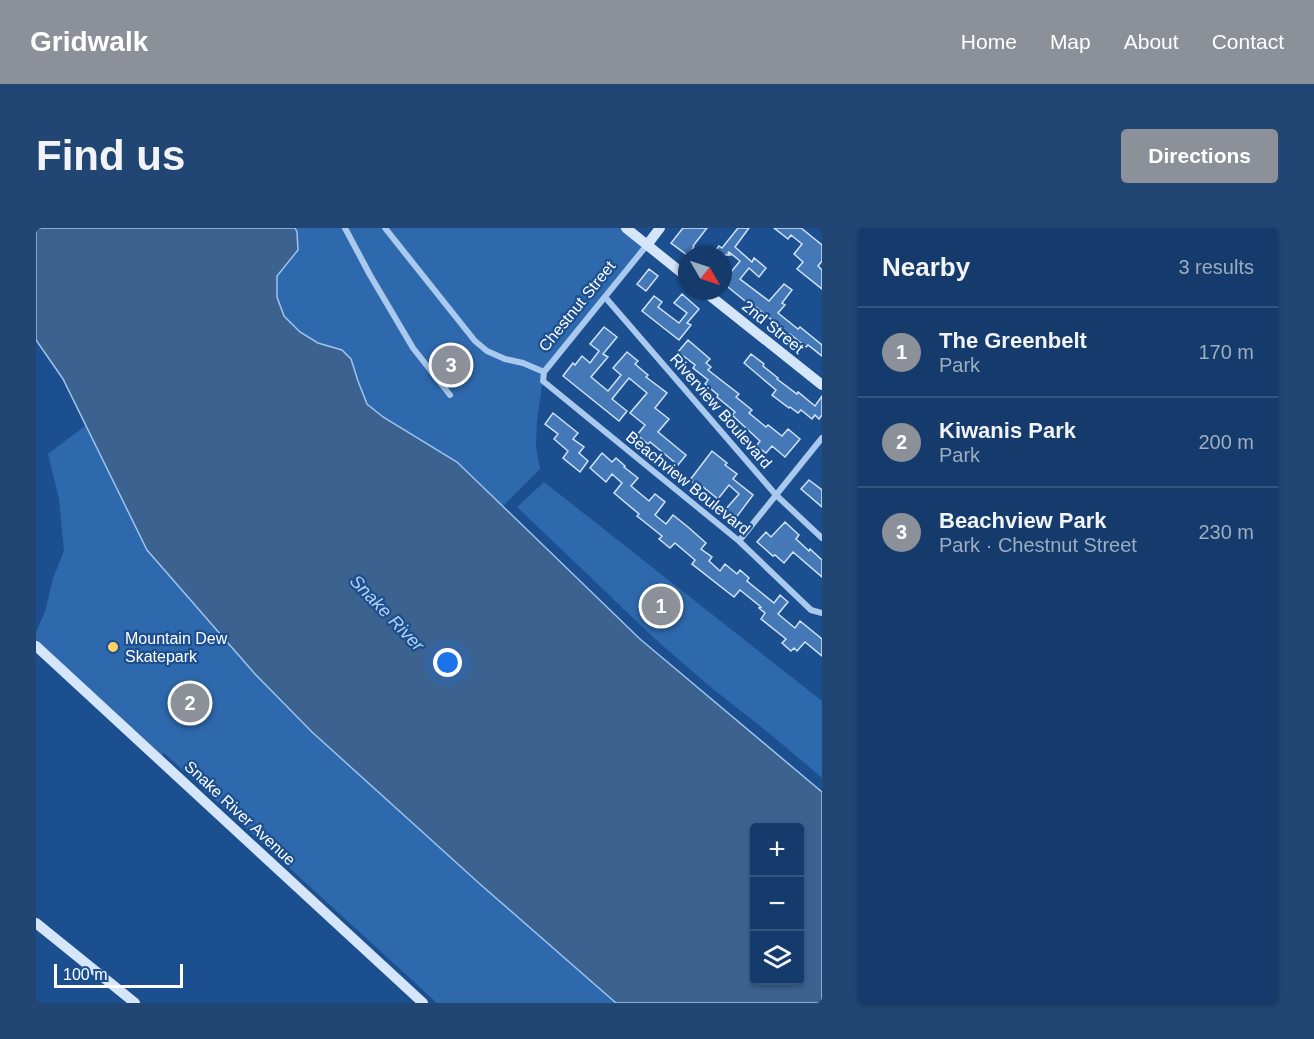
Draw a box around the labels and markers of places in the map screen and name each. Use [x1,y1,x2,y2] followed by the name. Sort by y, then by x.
[432,342,470,388] pin: 3
[642,584,680,628] pin: 1
[125,630,228,665] place label: Mountain Dew Skatepark
[106,640,120,654] marker: Mountain Dew Skatepark
[170,680,210,726] pin: 2

